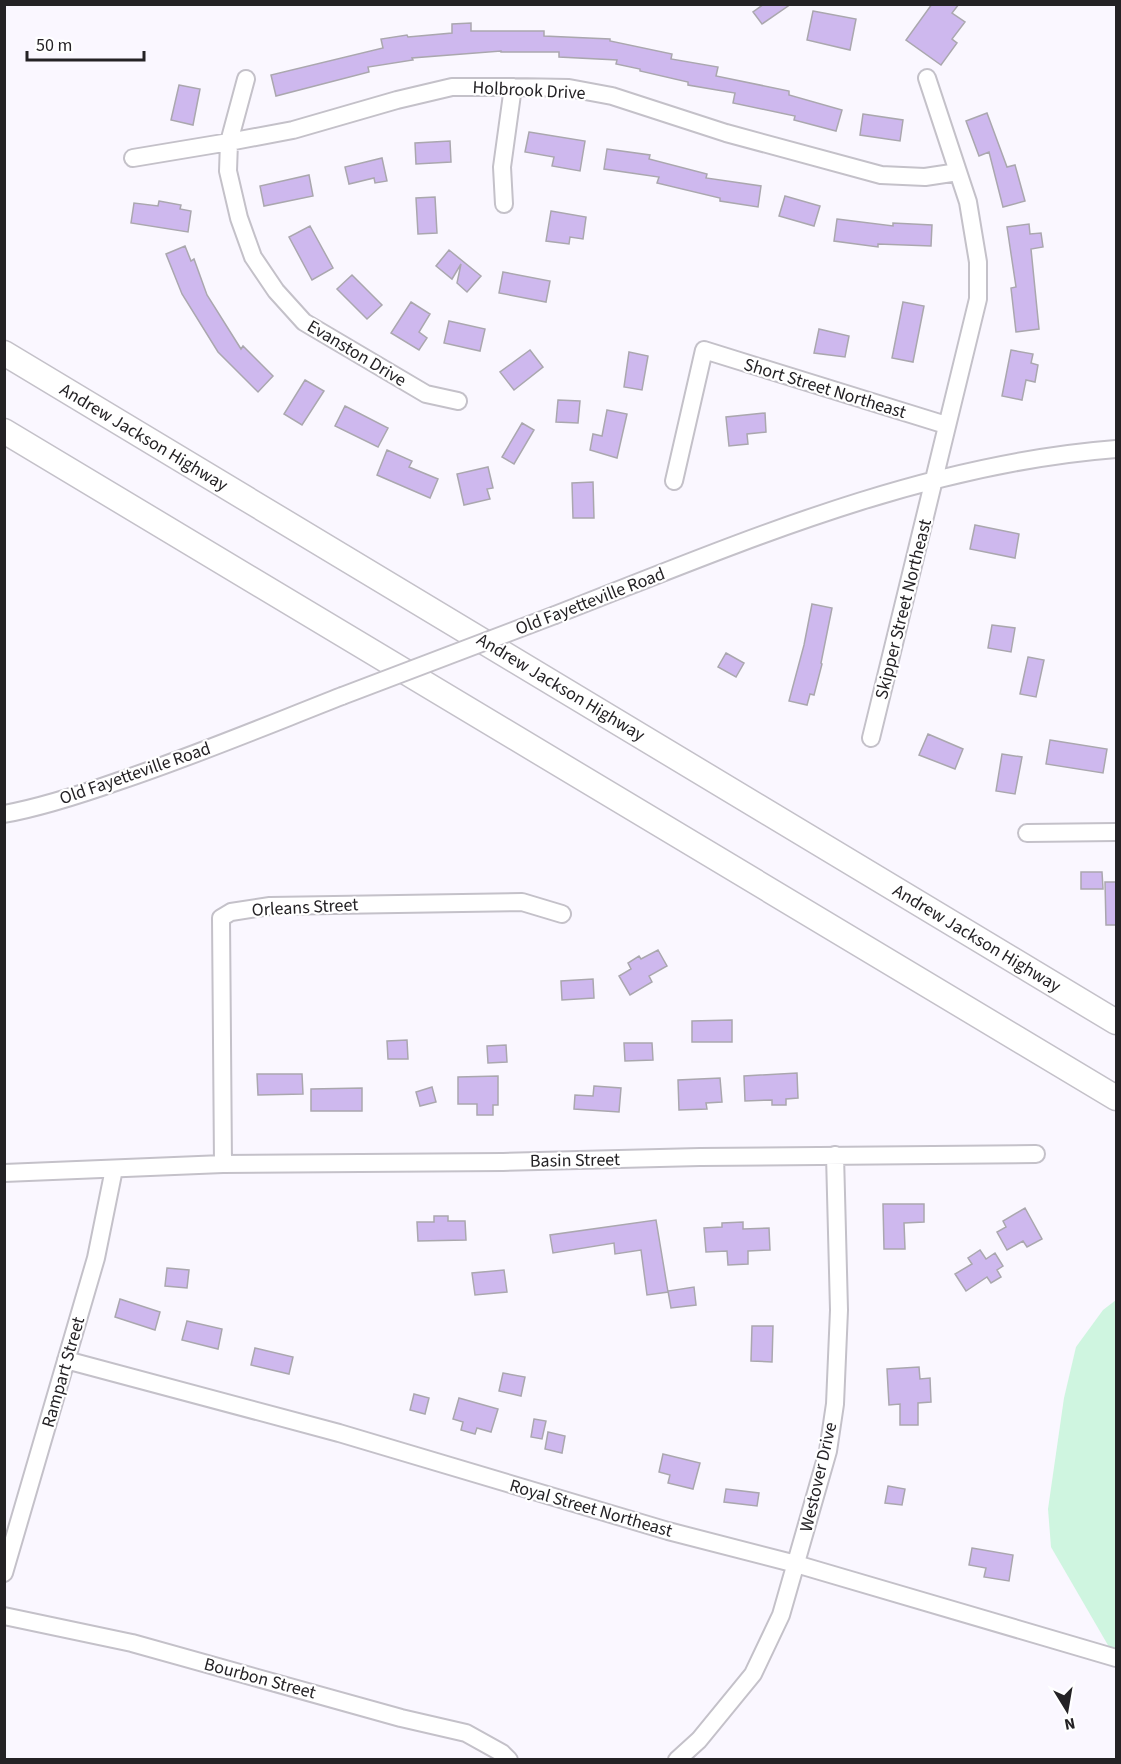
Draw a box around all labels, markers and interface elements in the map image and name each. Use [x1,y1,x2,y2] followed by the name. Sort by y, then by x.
[27,24,144,62] scale bar
[36,33,72,58] text: 50 m
[472,75,586,106] street label: Holbrook Drive
[303,314,411,393] street label: Evanston Drive
[741,352,909,425] street label: Short Street Northeast
[55,377,233,498] street label: Andrew Jackson Highway
[869,516,938,702] street label: Skipper Street Northeast
[512,561,669,642] street label: Old Fayetteville Road
[472,627,650,748] street label: Andrew Jackson Highway
[56,736,214,811] street label: Old Fayetteville Road
[888,878,1066,999] street label: Andrew Jackson Highway
[251,892,359,923] street label: Orleans Street
[530,1147,620,1174] street label: Basin Street
[36,1314,91,1430] street label: Rampart Street
[794,1420,843,1534] street label: Westover Drive
[507,1473,675,1544] street label: Royal Street Northeast
[201,1652,318,1705] street label: Bourbon Street
[1037,1680,1097,1740] north arrow
[1062,1712,1077,1736] text: N

